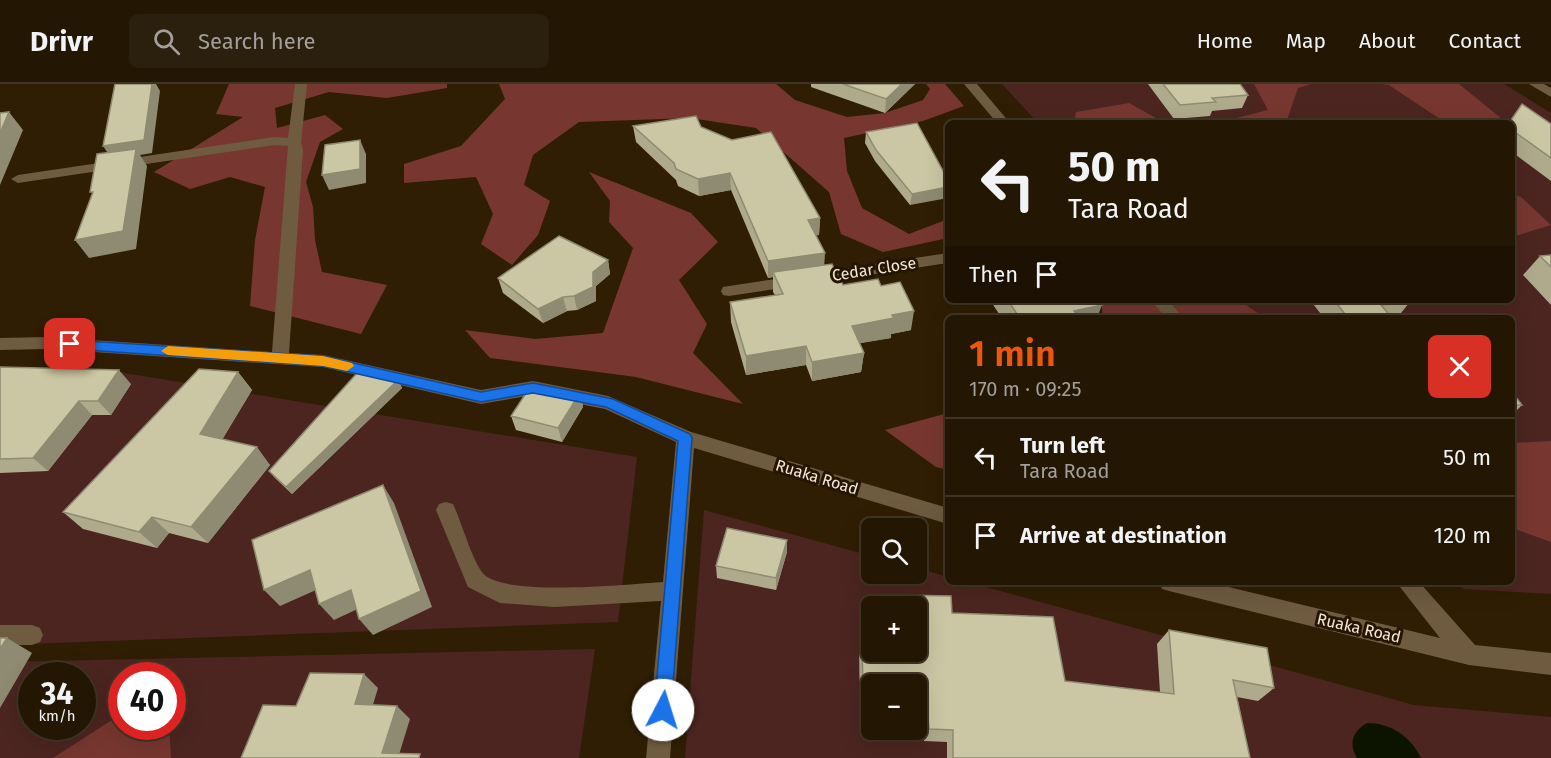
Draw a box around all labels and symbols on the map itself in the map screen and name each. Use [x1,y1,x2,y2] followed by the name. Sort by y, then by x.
[831,253,917,285] street label: Cedar Close
[44,318,95,369] pin
[773,455,861,499] street label: Ruaka Road
[1315,609,1403,647] street label: Ruaka Road
[108,662,186,740] speed limit sign: 40
[631,678,695,742] position arrow

